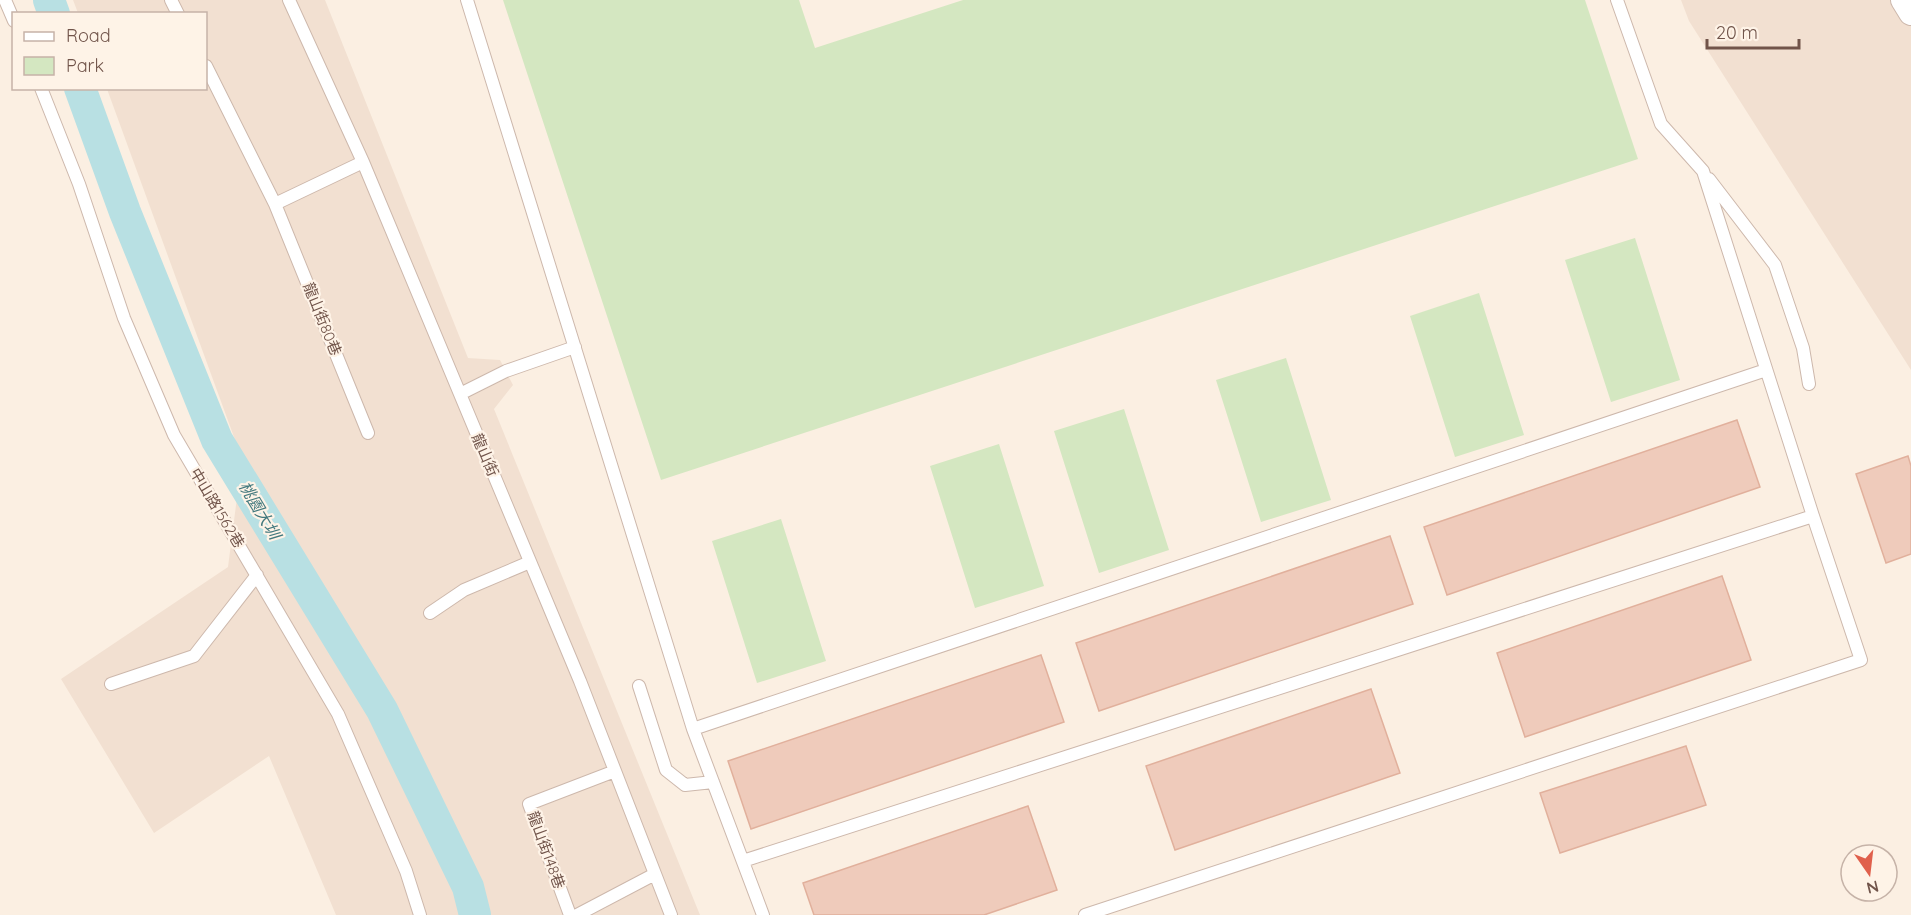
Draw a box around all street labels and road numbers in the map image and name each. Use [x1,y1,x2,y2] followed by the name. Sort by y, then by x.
[299,280,346,358] street label: 龍山街80巷
[468,430,503,479] street label: 龍山街
[186,464,249,551] street label: 中山路1562巷
[524,808,569,891] street label: 龍山街148巷

